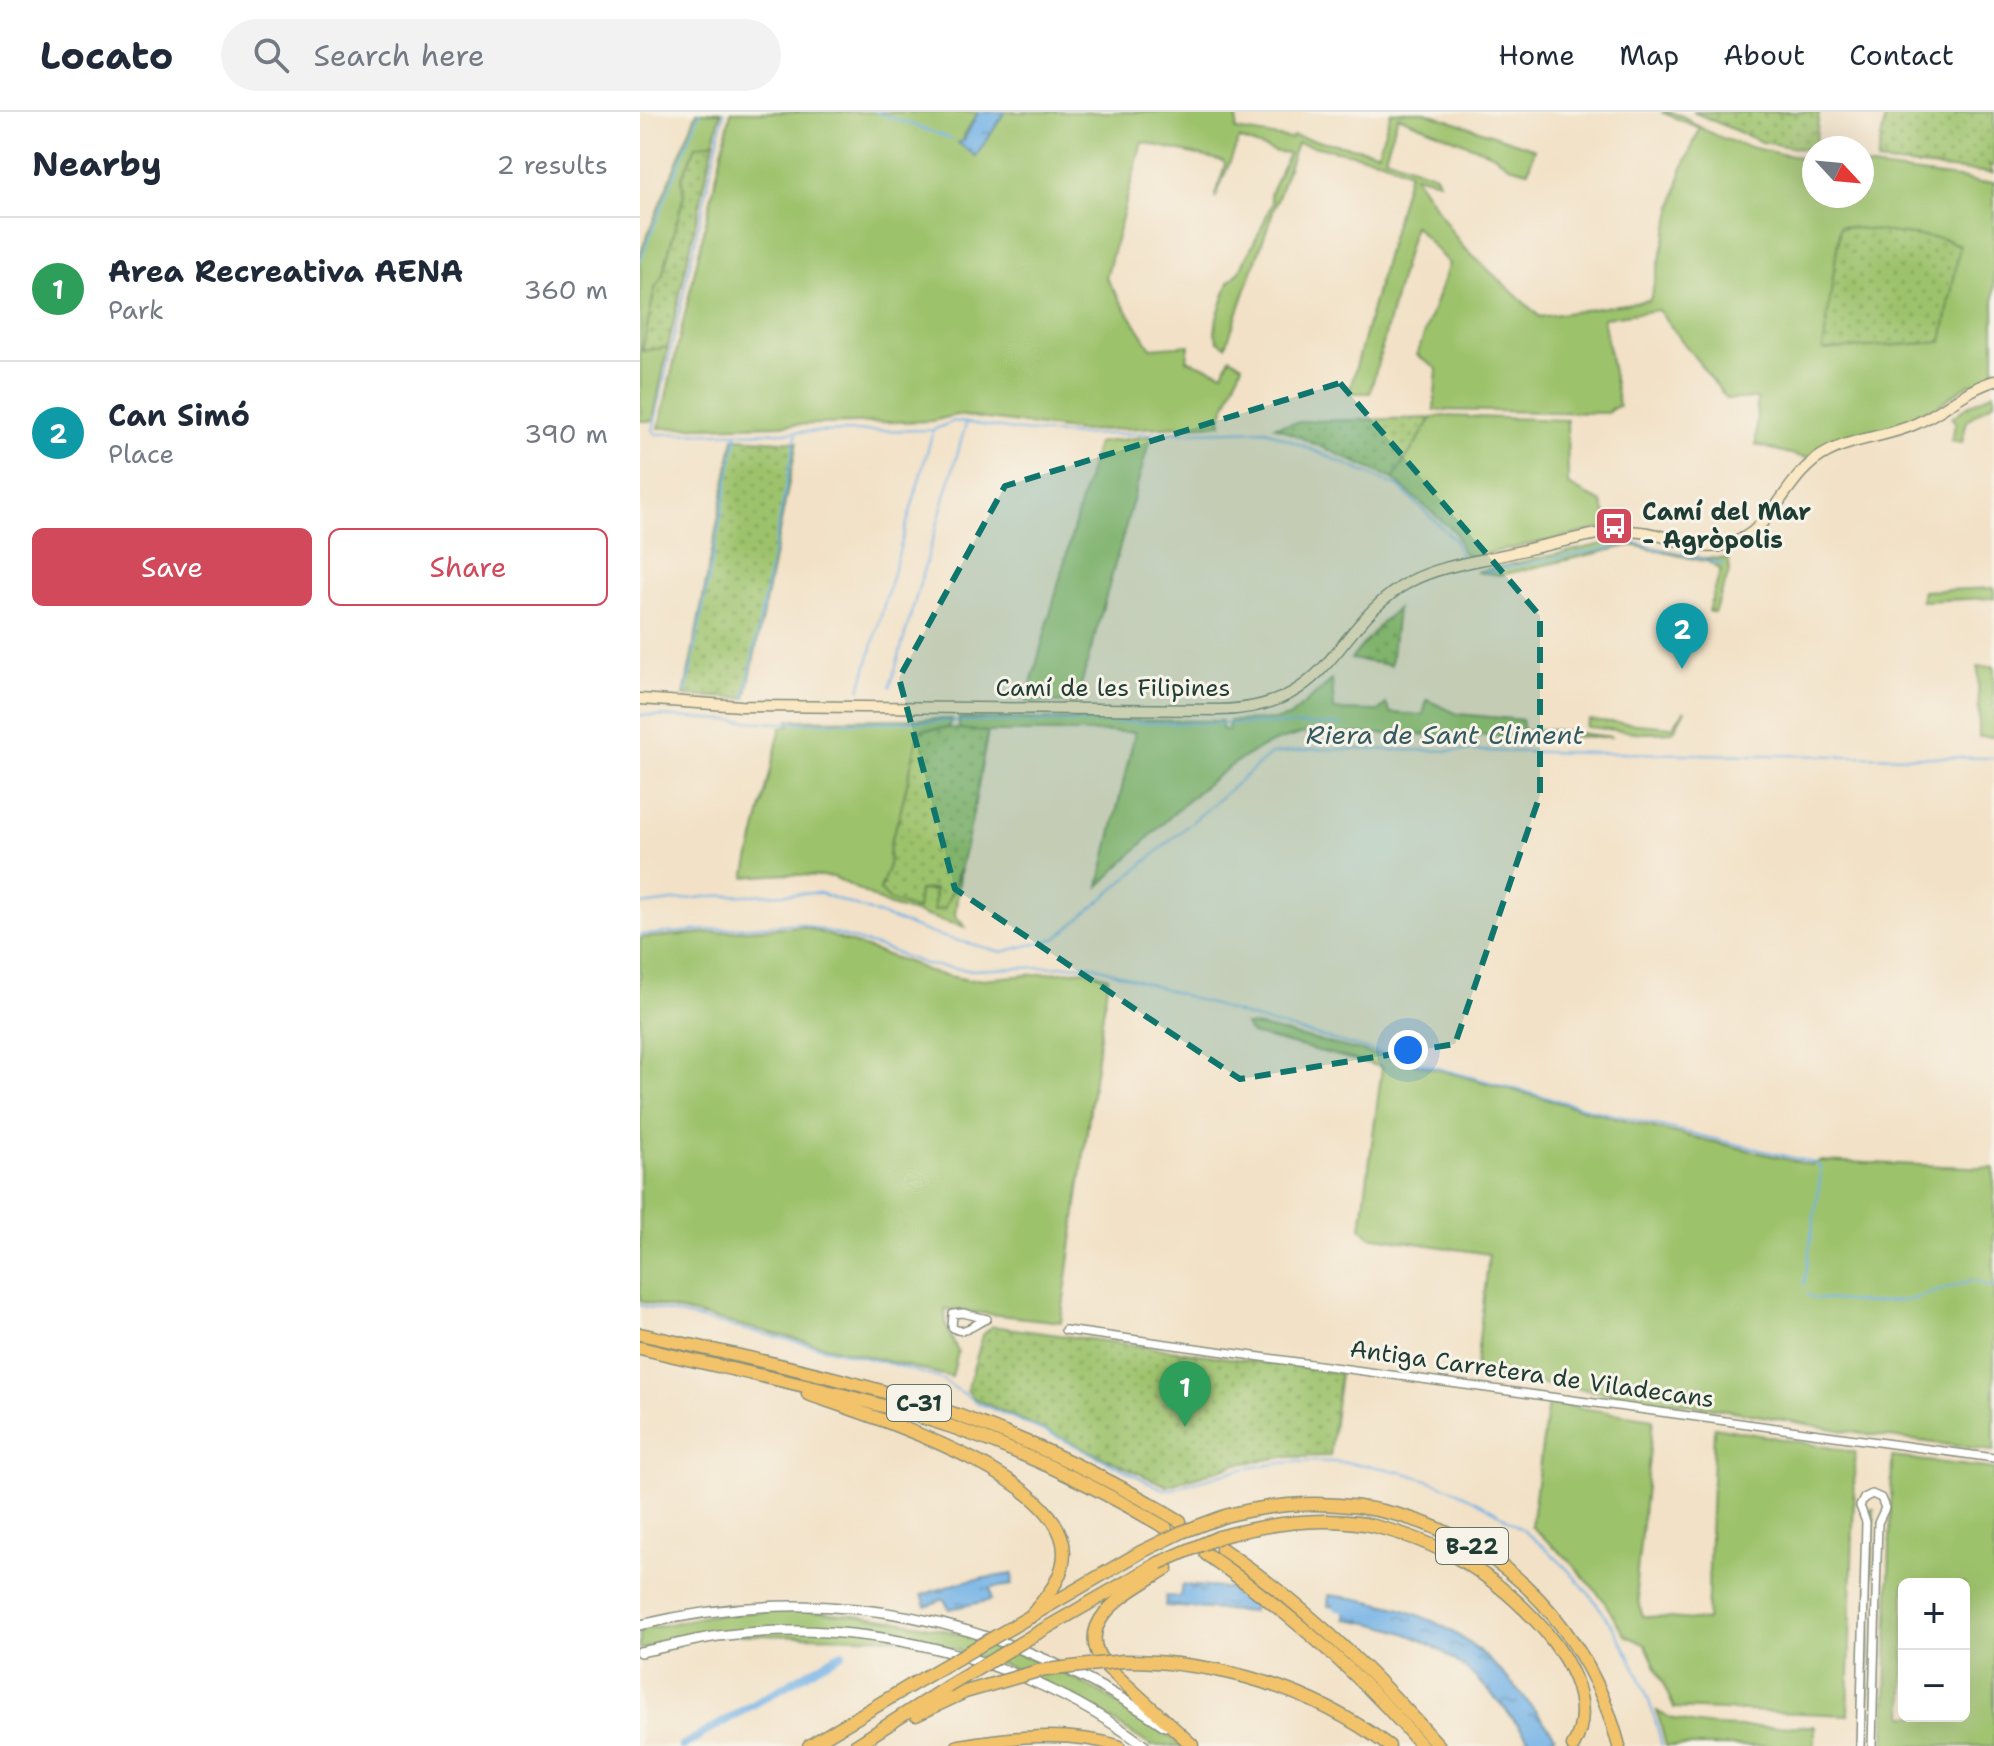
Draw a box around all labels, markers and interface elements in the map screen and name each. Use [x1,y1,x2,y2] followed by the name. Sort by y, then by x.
[221,19,781,91] search box
[40,30,173,81] text: Locato
[249,33,293,77] icon: search
[313,35,485,76] text: Search here
[1498,36,1575,74] text: Home
[1619,36,1679,74] text: Map
[1723,36,1805,74] text: About
[1849,36,1954,74] text: Contact
[1802,136,1874,208] north arrow
[32,141,162,187] text: Nearby
[496,147,608,182] text: 2 results
[108,251,463,292] text: Area Recreativa AENA
[52,272,64,307] text: 1
[523,272,608,307] text: 360 m
[108,292,164,327] text: Park
[108,395,250,436] text: Can Simó
[49,416,67,451] text: 2
[524,416,608,451] text: 390 m
[108,436,174,471] text: Place
[1642,496,1811,556] place label: Camí del Mar - Agròpolis
[1593,505,1635,547] bus stop icon: Camí del Mar - Agròpolis
[32,528,312,606] button: Save
[328,528,608,606] button: Share
[1656,603,1708,669] pin: 2
[995,672,1231,704] street label: Camí de les Filipines
[1306,717,1585,752] water label: Riera de Sant Climent
[1388,1030,1428,1070] your location
[1348,1333,1716,1415] street label: Antiga Carretera de Viladecans
[1159,1361,1211,1427] pin: 1
[887,1385,951,1421] road number: C-31
[1436,1528,1508,1564] road number: B-22
[1898,1578,1970,1722] map controls
[1898,1578,1970,1650] button: +
[1898,1650,1970,1722] button: −

